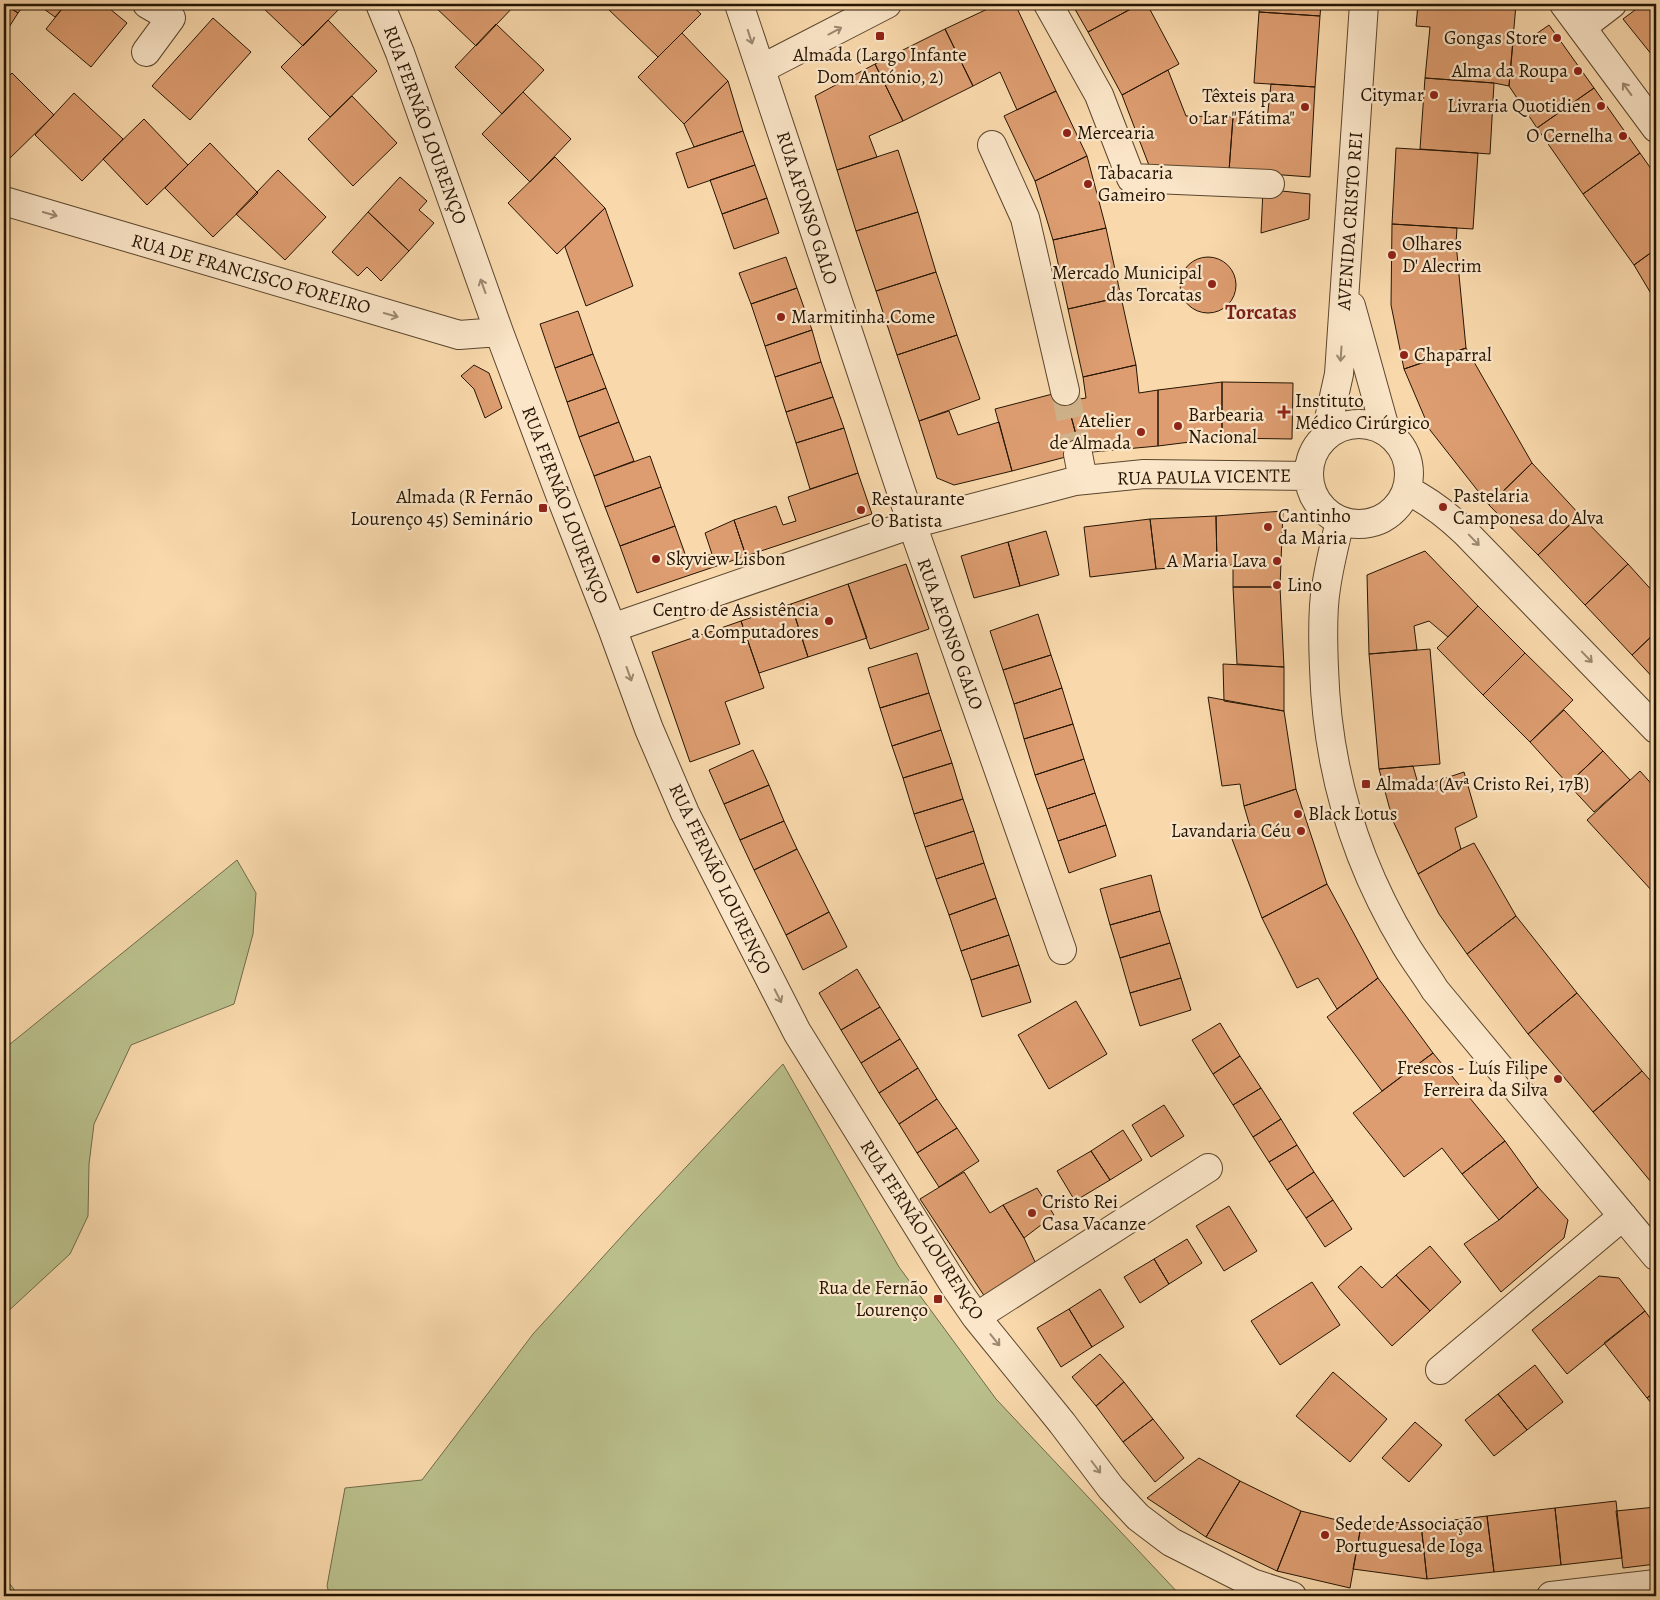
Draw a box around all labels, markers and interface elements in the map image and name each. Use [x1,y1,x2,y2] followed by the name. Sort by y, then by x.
[377,22,473,228] street label: RUA FERNÃO LOURENÇO
[1444,25,1547,51] place label: Gongas Store
[827,26,842,35] one-way arrow
[746,28,755,44] one-way arrow
[874,30,886,42] marker: Almada (Largo Infante Dom António, 2)
[1551,32,1563,44] marker: Gongas Store
[792,42,967,90] place label: Almada (Largo Infante Dom António, 2)
[1451,58,1568,84] place label: Alma da Roupa
[1572,65,1584,77] marker: Alma da Roupa
[1360,82,1424,108] place label: Citymar
[1189,83,1295,131] place label: Têxteis para o Lar "Fátima"
[1622,83,1633,96] one-way arrow
[1428,89,1440,101] marker: Citymar
[1447,93,1591,119] place label: Livraria Quotidien
[1595,100,1607,112] marker: Livraria Quotidien
[1299,101,1311,113] marker: Têxteis para o Lar "Fátima"
[1077,120,1155,146] place label: Mercearia
[1526,123,1613,149] place label: O Cernelha
[1061,127,1073,139] marker: Mercearia
[770,128,844,288] street label: RUA AFONSO GALO
[1617,130,1629,142] marker: O Cernelha
[1331,131,1369,312] street label: AVENIDA CRISTO REI
[1098,160,1173,208] place label: Tabacaria Gameiro
[1082,178,1094,190] marker: Tabacaria Gameiro
[42,210,58,220] one-way arrow
[128,227,374,321] street label: RUA DE FRANCISCO FOREIRO
[1402,231,1482,279] place label: Olhares D' Alecrim
[1386,249,1398,261] marker: Olhares D' Alecrim
[1052,260,1202,308] place label: Mercado Municipal das Torcatas
[478,278,487,294] one-way arrow
[1206,278,1218,290] marker: Mercado Municipal das Torcatas
[1225,299,1297,326] district label: Torcatas
[791,304,935,330] place label: Marmitinha.Come
[383,311,399,321] one-way arrow
[775,311,787,323] marker: Marmitinha.Come
[1414,342,1492,368] place label: Chaparral
[1336,345,1345,361] one-way arrow
[1398,349,1410,361] marker: Chaparral
[1295,388,1430,436] place label: Instituto Médico Cirúrgico
[515,402,615,608] street label: RUA FERNÃO LOURENÇO
[1188,402,1264,450] place label: Barbearia Nacional
[1277,405,1291,419] marker: Instituto Médico Cirúrgico
[1049,408,1131,456] place label: Atelier de Almada
[1172,420,1184,432] marker: Barbearia Nacional
[1135,426,1147,438] marker: Atelier de Almada
[1117,462,1291,492] street label: RUA PAULA VICENTE
[1453,483,1604,531] place label: Pastelaria Camponesa do Alva
[350,484,533,532] place label: Almada (R Fernão Lourenço 45) Seminário
[871,486,965,534] place label: Restaurante O Batista
[1437,501,1449,513] marker: Pastelaria Camponesa do Alva
[537,502,549,514] marker: Almada (R Fernão Lourenço 45) Seminário
[1278,503,1351,551] place label: Cantinho da Maria
[855,504,867,516] marker: Restaurante O Batista
[1262,521,1274,533] marker: Cantinho da Maria
[1467,534,1480,546] one-way arrow
[666,546,785,572] place label: Skyview Lisbon
[1166,548,1267,574] place label: A Maria Lava
[650,553,662,565] marker: Skyview Lisbon
[910,554,990,714] street label: RUA AFONSO GALO
[1271,555,1283,567] marker: A Maria Lava
[1287,572,1322,598] place label: Lino
[1271,579,1283,591] marker: Lino
[653,597,819,645] place label: Centro de Assistência a Computadores
[823,615,835,627] marker: Centro de Assistência a Computadores
[1581,650,1593,663] one-way arrow
[625,666,634,681] one-way arrow
[1375,771,1589,797] place label: Almada (Avª Cristo Rei, 17B)
[1360,778,1372,790] marker: Almada (Avª Cristo Rei, 17B)
[662,779,778,979] street label: RUA FERNÃO LOURENÇO
[1308,801,1397,827] place label: Black Lotus
[1292,808,1304,820] marker: Black Lotus
[1171,818,1292,844] place label: Lavandaria Céu
[1295,825,1307,837] marker: Lavandaria Céu
[773,988,783,1003] one-way arrow
[1397,1055,1548,1103] place label: Frescos - Luís Filipe Ferreira da Silva
[1552,1073,1564,1085] marker: Frescos - Luís Filipe Ferreira da Silva
[854,1135,990,1325] street label: RUA FERNÃO LOURENÇO
[1042,1189,1146,1237] place label: Cristo Rei Casa Vacanze
[1026,1207,1038,1219] marker: Cristo Rei Casa Vacanze
[818,1275,928,1323] place label: Rua de Fernão Lourenço
[932,1293,944,1305] marker: Rua de Fernão Lourenço
[990,1333,1001,1346] one-way arrow
[1091,1460,1101,1474] one-way arrow
[1335,1511,1483,1559] place label: Sede de Associação Portuguesa de Ioga
[1319,1529,1331,1541] marker: Sede de Associação Portuguesa de Ioga

